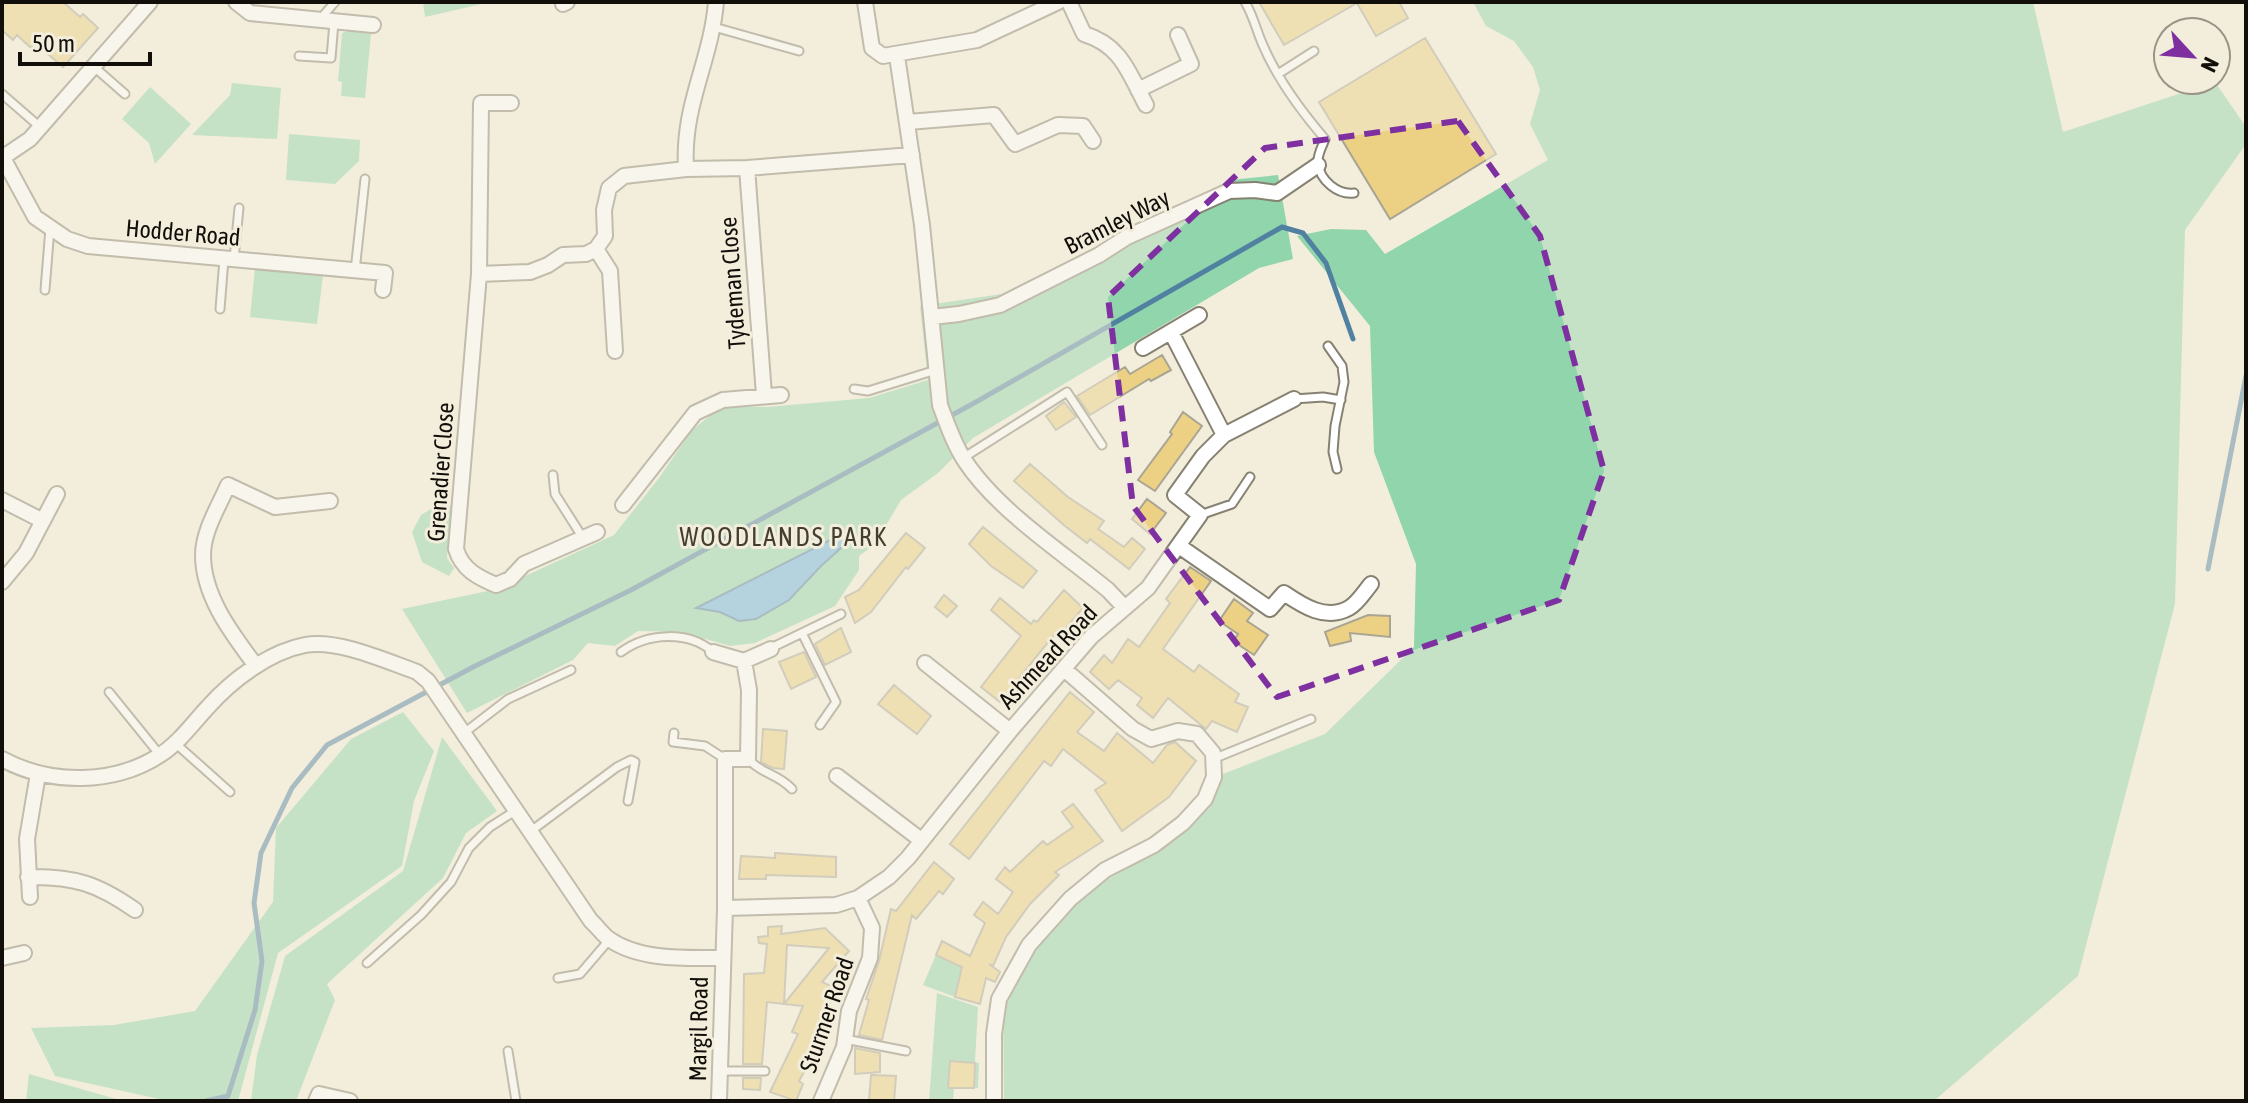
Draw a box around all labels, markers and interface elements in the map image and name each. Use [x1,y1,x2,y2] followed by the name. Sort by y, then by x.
[20,16,150,66] scale bar
[2152,16,2232,96] north arrow
[32,30,75,57] text: 50 m
[2195,53,2225,76] text: N
[1060,184,1174,259] street label: Bramley Way
[125,214,242,251] street label: Hodder Road
[714,216,751,350] street label: Tydeman Close
[422,402,459,542] street label: Grenadier Close
[680,522,888,552] district label: WOODLANDS PARK
[993,599,1102,714] street label: Ashmead Road
[794,954,859,1076] street label: Sturmer Road
[684,976,713,1082] street label: Margil Road

